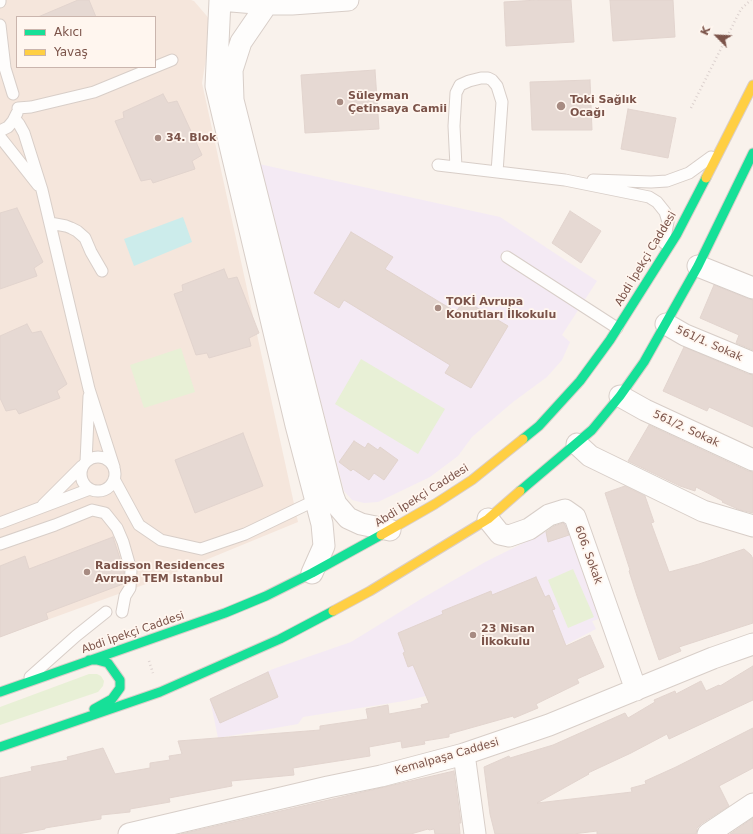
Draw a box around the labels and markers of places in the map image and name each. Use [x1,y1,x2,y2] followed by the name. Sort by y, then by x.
[348,89,447,115] place label: Süleyman Çetinsaya Camii
[570,93,637,119] place label: Toki Sağlık Ocağı
[335,97,345,107] marker: Süleyman Çetinsaya Camii
[555,100,567,112] marker: Toki Sağlık Ocağı
[166,131,216,145] place label: 34. Blok
[153,133,163,143] marker: 34. Blok
[446,295,556,321] place label: TOKİ Avrupa Konutları İlkokulu
[433,303,443,313] marker: TOKİ Avrupa Konutları İlkokulu
[95,559,225,585] place label: Radisson Residences Avrupa TEM Istanbul
[82,567,92,577] marker: Radisson Residences Avrupa TEM Istanbul
[481,622,535,648] place label: 23 Nisan İlkokulu
[468,630,478,640] marker: 23 Nisan İlkokulu

